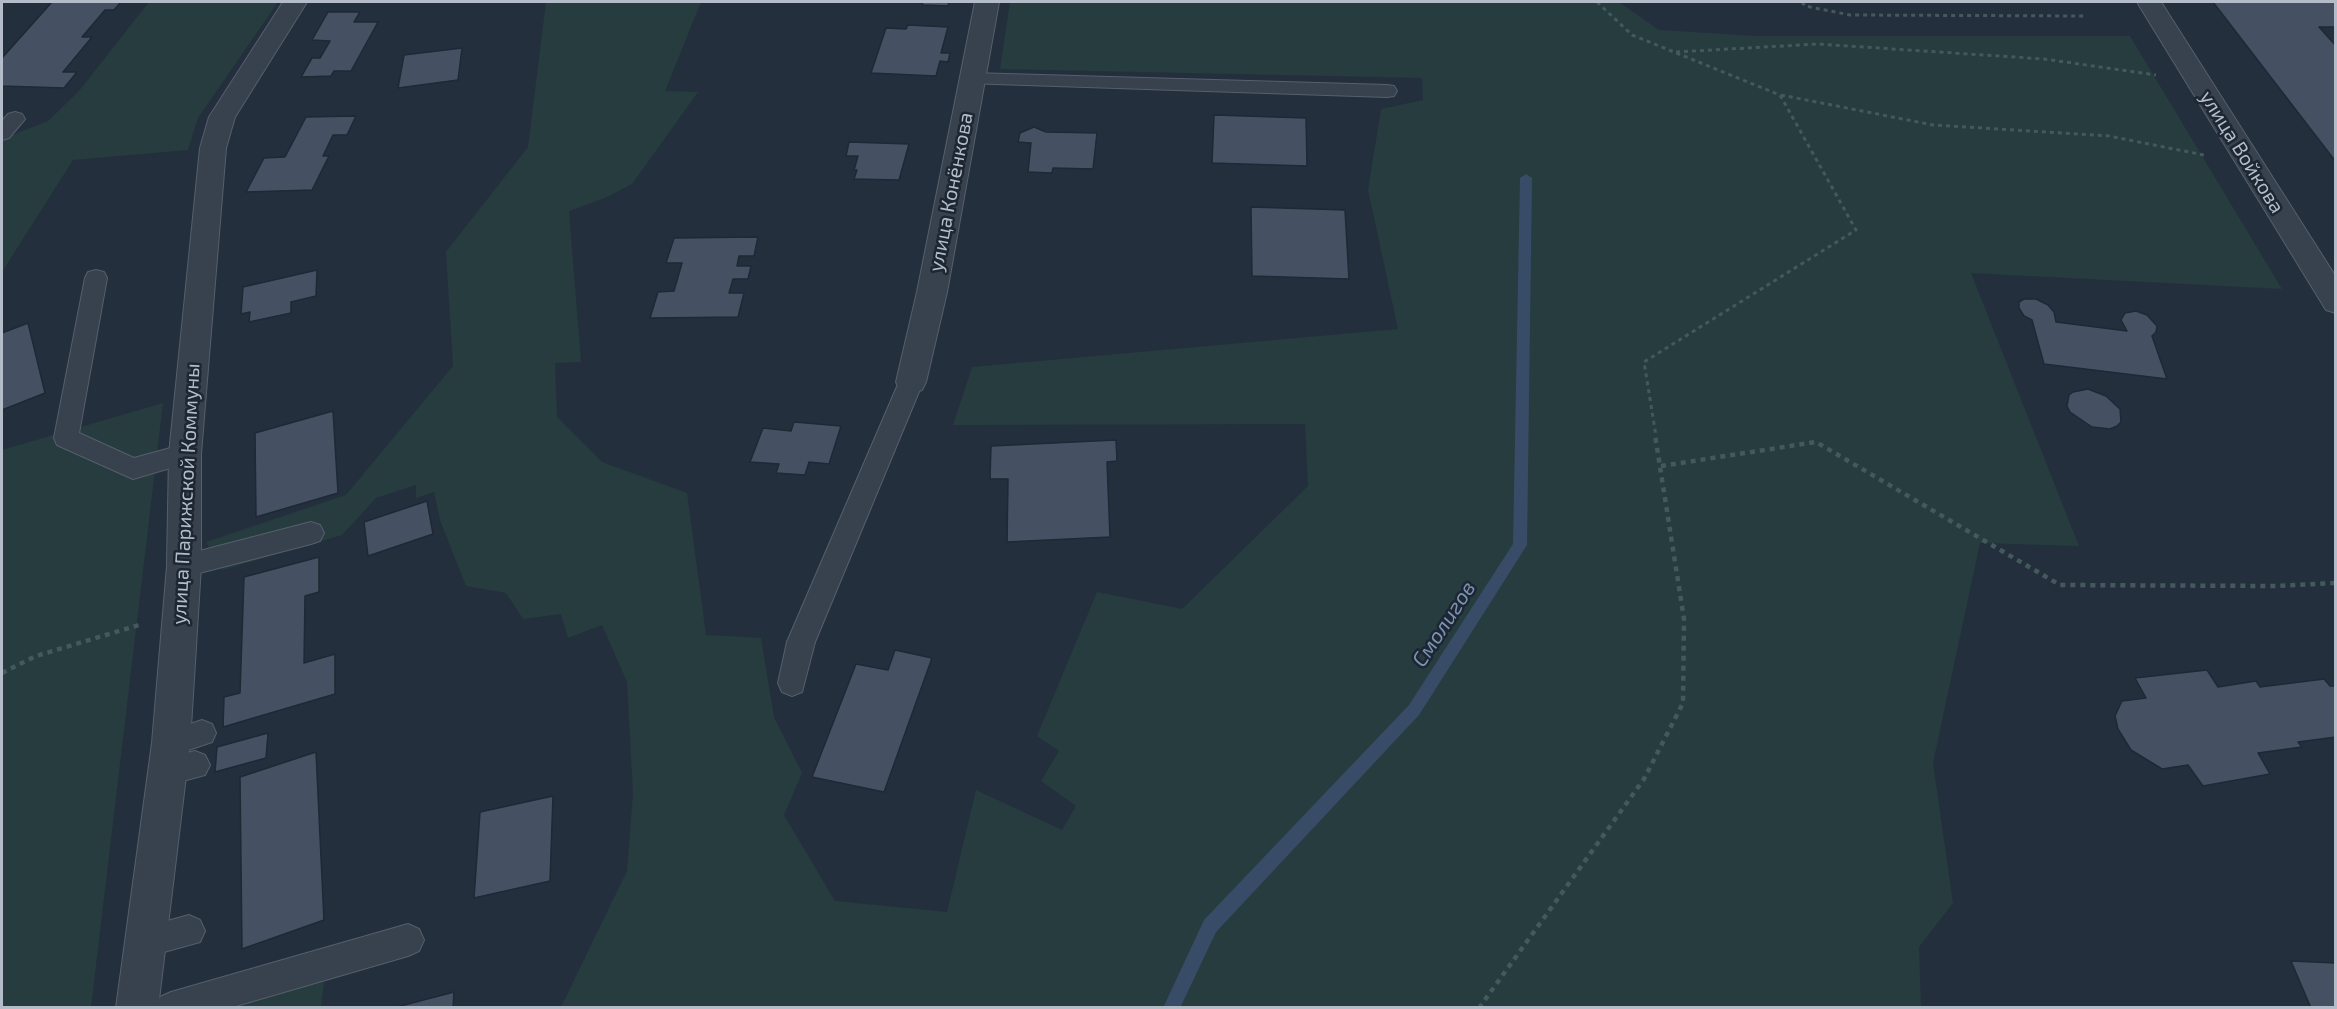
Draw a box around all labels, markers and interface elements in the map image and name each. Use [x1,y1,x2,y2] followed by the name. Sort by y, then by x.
[2195,86,2289,218] street label: улица Войкова
[924,110,978,274] street label: улица Конёнкова
[167,363,205,625] street label: улица Парижской Коммуны
[1407,576,1481,672] water label: Смолигов

